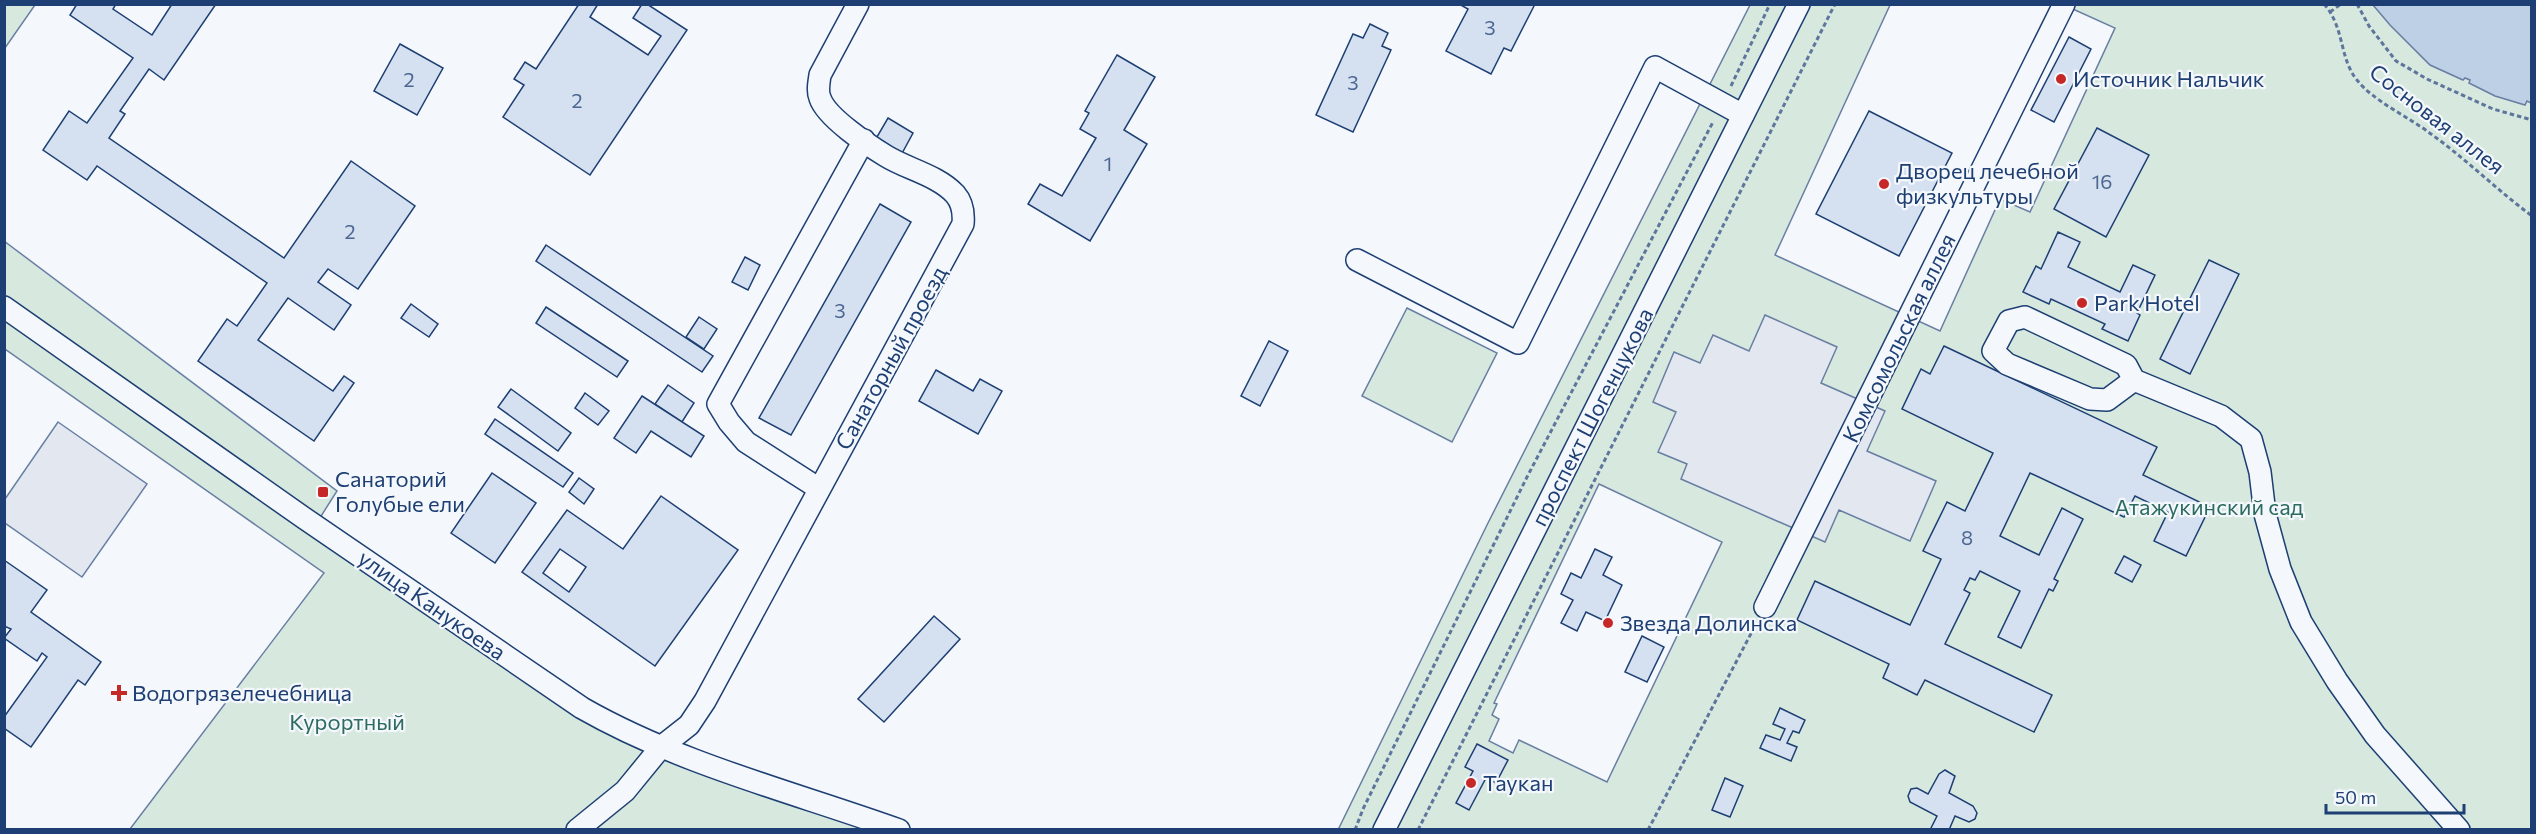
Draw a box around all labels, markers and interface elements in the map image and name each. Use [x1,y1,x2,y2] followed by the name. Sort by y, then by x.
[1484,15,1496,39] house number: 3
[2365,58,2510,180] street label: Сосновая аллея
[2073,65,2265,92] place label: Источник Нальчик
[403,67,415,91] house number: 2
[1347,70,1359,94] house number: 3
[2054,72,2068,86] marker: Источник Нальчик
[571,88,583,112] house number: 2
[1104,151,1112,175] house number: 1
[1896,157,2079,209] place label: Дворец лечебной физкультуры
[2092,169,2112,193] house number: 16
[1877,177,1891,191] marker: Дворец лечебной физкультуры
[344,219,356,243] house number: 2
[1836,229,1961,447] street label: Комсомольская аллея
[829,261,952,454] street label: Санаторный проезд
[2094,289,2200,316] place label: Park Hotel
[2075,296,2089,310] marker: Park Hotel
[834,298,846,322] house number: 3
[1525,303,1658,530] street label: проспект Шогенцукова
[335,465,465,517] place label: Санаторий Голубые ели
[316,485,330,499] marker: Санаторий Голубые ели
[2115,493,2304,520] park label: Атажукинский сад
[1961,525,1973,549] house number: 8
[353,544,511,665] street label: улица Канукоева
[1620,609,1797,636] place label: Звезда Долинска
[1601,616,1615,630] marker: Звезда Долинска
[132,679,352,706] place label: Водогрязелечебница
[110,684,128,702] marker: Водогрязелечебница
[289,708,405,735] park label: Курортный
[1483,769,1553,796] place label: Таукан
[1464,776,1478,790] marker: Таукан
[2326,777,2464,815] scale bar
[2335,786,2376,808] text: 50 m

